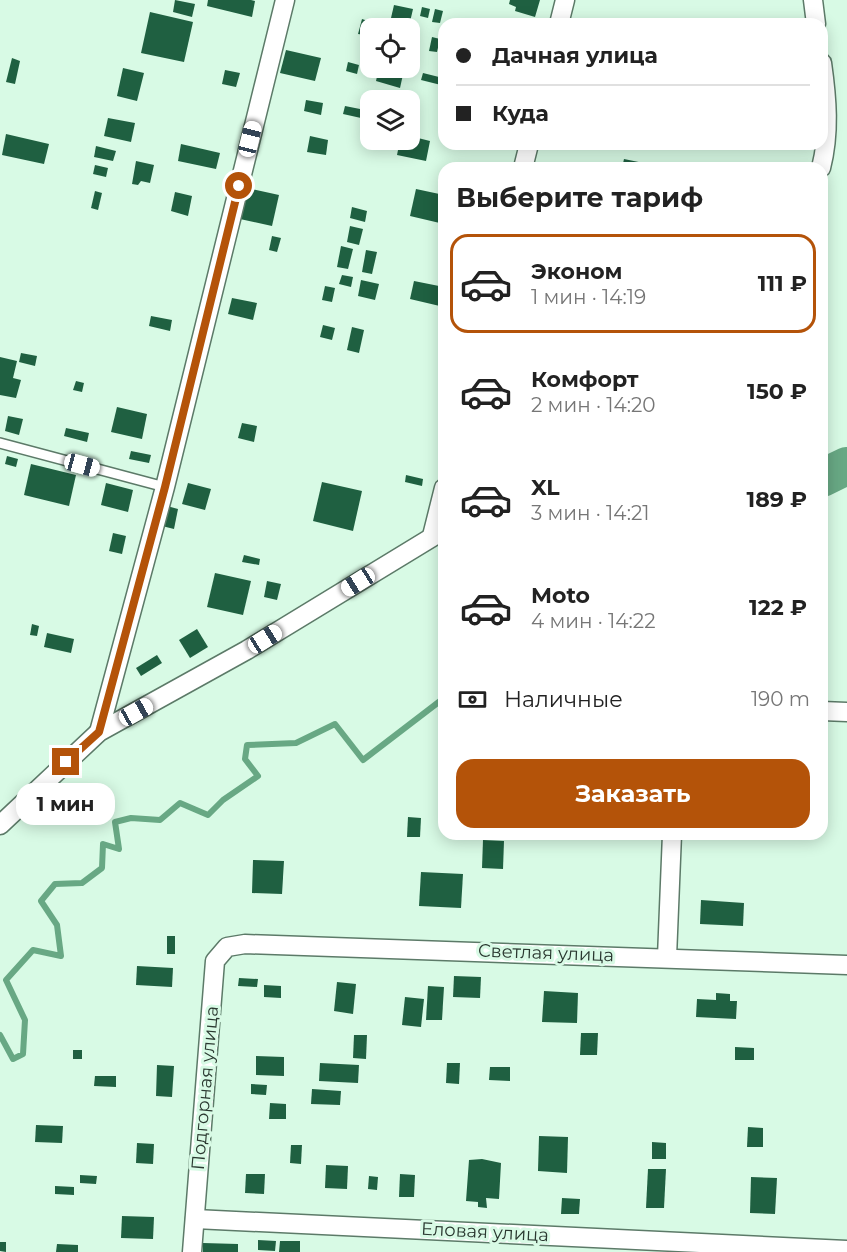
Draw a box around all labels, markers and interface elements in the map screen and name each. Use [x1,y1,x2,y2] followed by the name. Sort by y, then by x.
[360,18,420,150] map controls
[360,18,420,78] button: locate
[492,42,658,69] text: Дачная улица
[360,90,420,150] button: layers
[492,100,549,127] text: Куда
[237,119,263,159] car
[225,172,252,199] route start
[456,181,703,214] text: Выберите тариф
[459,257,513,311] icon: car
[531,258,622,285] text: Эконом
[758,270,807,297] text: 111 ₽
[531,285,646,309] text: 1 мин · 14:19
[459,365,513,419] icon: car
[531,366,639,393] text: Комфорт
[747,378,807,405] text: 150 ₽
[531,393,656,417] text: 2 мин · 14:20
[62,452,102,478] car
[459,473,513,527] icon: car
[531,474,560,501] text: XL
[747,486,807,513] text: 189 ₽
[531,501,649,525] text: 3 мин · 14:21
[338,565,378,599] car
[459,581,513,635] icon: car
[531,582,590,609] text: Moto
[749,594,807,621] text: 122 ₽
[531,609,656,633] text: 4 мин · 14:22
[245,622,285,656] car
[456,683,489,716] icon: cash
[504,686,623,713] text: Наличные
[751,687,810,711] text: 190 m
[116,695,156,729] car
[52,748,79,775] route end
[456,759,810,828] button: Заказать
[16,783,116,825] callout: 1 мин
[37,792,94,816] text: 1 мин
[478,940,614,966] street label: Светлая улица
[187,1005,223,1171] street label: Подгорная улица
[421,1218,549,1246] street label: Еловая улица

